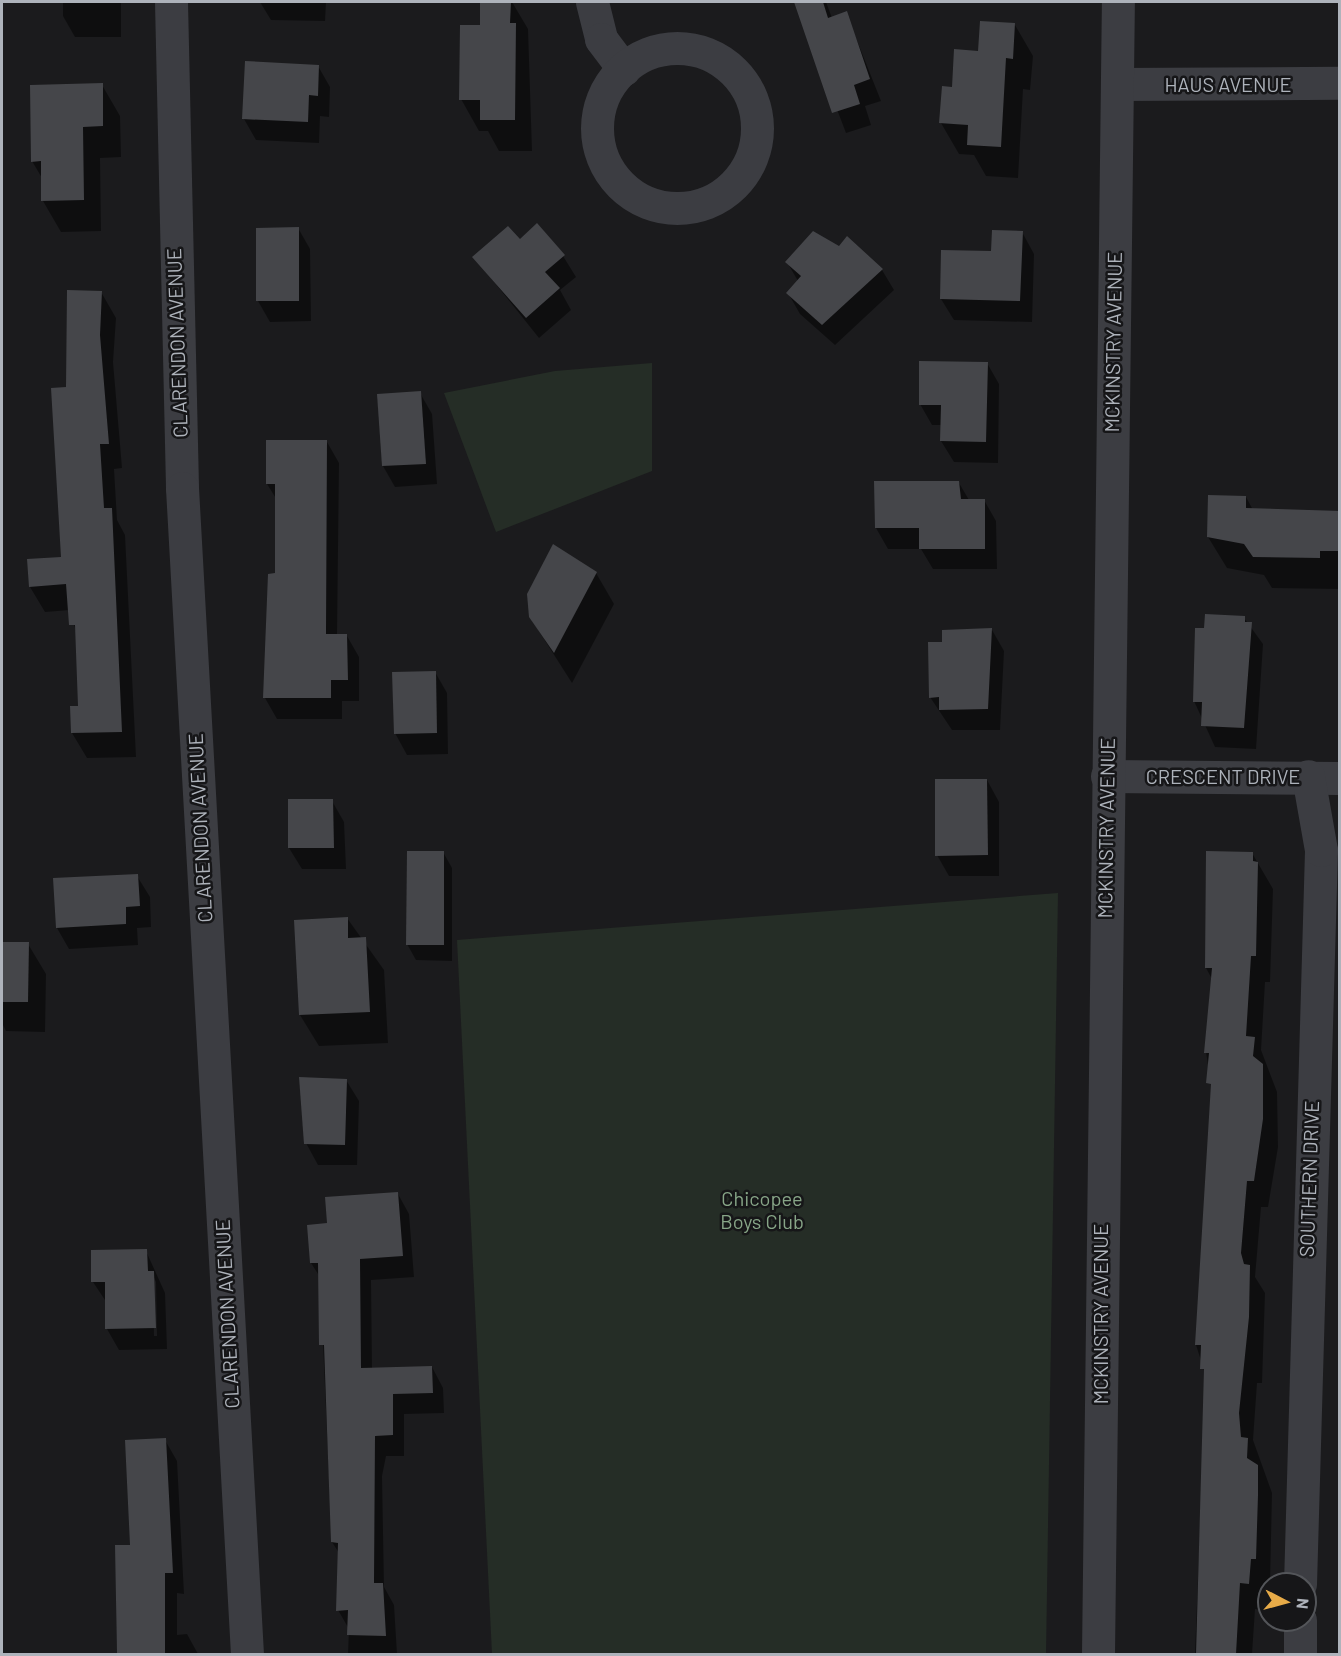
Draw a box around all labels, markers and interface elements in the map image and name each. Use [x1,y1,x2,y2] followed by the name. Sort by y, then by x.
[1164,72,1292,96] street label: HAUS AVENUE
[162,248,192,438] street label: CLARENDON AVENUE
[1099,251,1127,433] street label: MCKINSTRY AVENUE
[183,733,217,923] street label: CLARENDON AVENUE
[1092,737,1120,919] street label: MCKINSTRY AVENUE
[1146,764,1300,788] street label: CRESCENT DRIVE
[1294,1100,1324,1258] street label: SOUTHERN DRIVE
[720,1186,804,1233] park label: Chicopee Boys Club
[210,1219,244,1409] street label: CLARENDON AVENUE
[1088,1224,1112,1404] street label: MCKINSTRY AVENUE
[1257,1572,1317,1632] north arrow
[1293,1597,1313,1610] text: N

